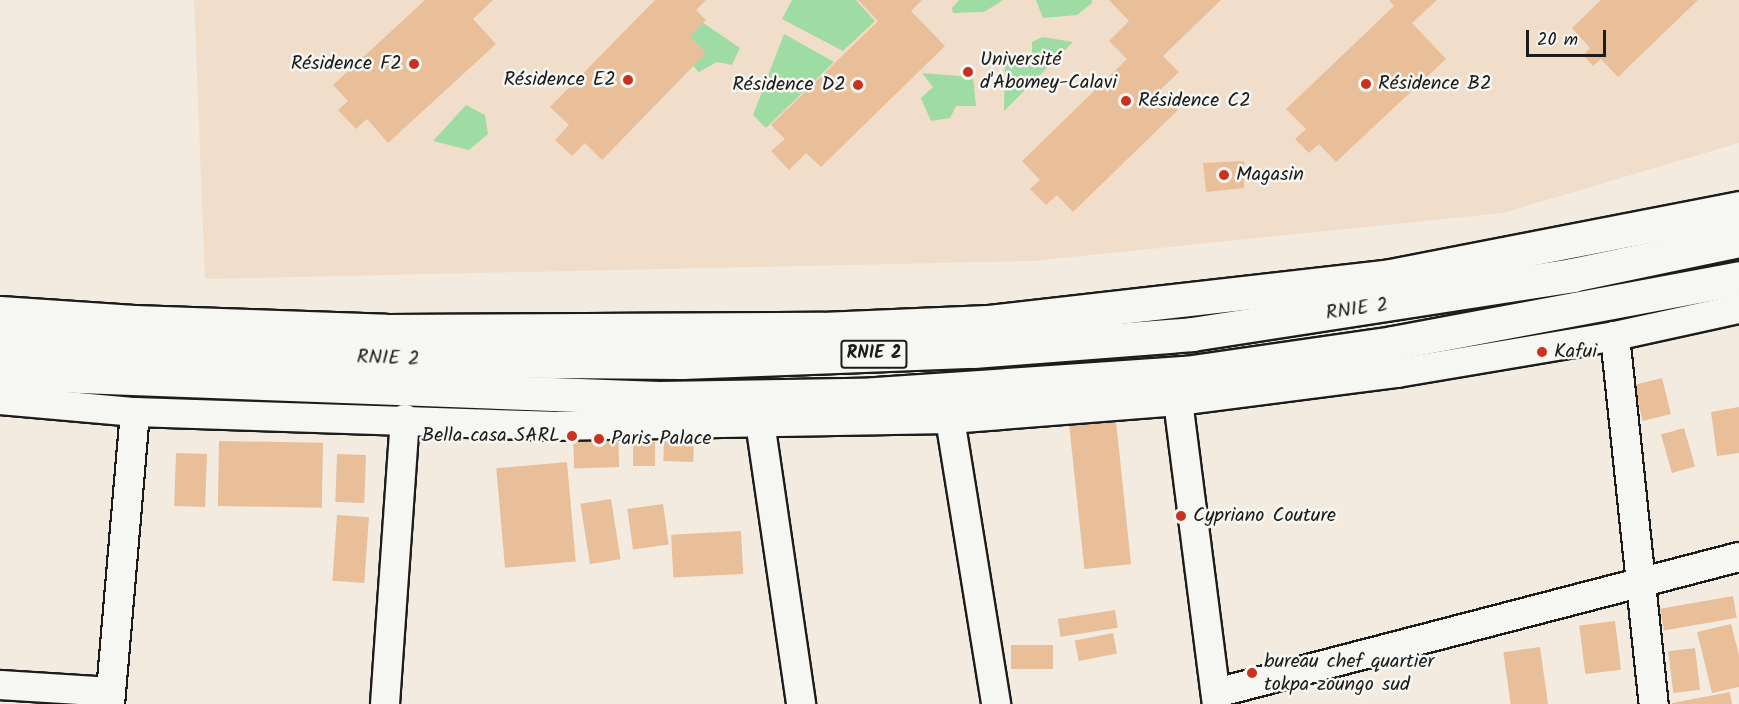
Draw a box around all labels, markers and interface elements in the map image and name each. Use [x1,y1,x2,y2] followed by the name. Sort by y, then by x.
[1529,18,1608,56] scale bar
[1537,26,1578,55] text: 20 m
[980,48,1117,95] place label: Université d'Abomey-Calavi
[291,52,402,76] place label: Résidence F2
[407,57,421,71] marker: Résidence F2
[961,65,975,79] marker: Université d'Abomey-Calavi
[503,68,616,92] place label: Résidence E2
[1378,72,1492,96] place label: Résidence B2
[621,73,635,87] marker: Résidence E2
[732,73,846,97] place label: Résidence D2
[1359,77,1373,91] marker: Résidence B2
[851,78,865,92] marker: Résidence D2
[1138,89,1251,113] place label: Résidence C2
[1119,94,1133,108] marker: Résidence C2
[1236,163,1304,187] place label: Magasin
[1217,168,1231,182] marker: Magasin
[1324,294,1390,326] street label: RNIE 2
[840,339,908,369] road number: RNIE 2
[1554,340,1597,364] place label: Kafui
[1535,345,1549,359] marker: Kafui
[356,346,420,372] street label: RNIE 2
[421,424,560,448] place label: Bella casa SARL
[611,427,712,451] place label: Paris Palace
[565,429,579,443] marker: Bella casa SARL
[592,432,606,446] marker: Paris Palace
[1193,504,1336,528] place label: Cypriano Couture
[1174,509,1188,523] marker: Cypriano Couture
[1264,650,1434,697] place label: bureau chef quartier tokpa zoungo sud
[1245,666,1259,680] marker: bureau chef quartier tokpa zoungo sud

